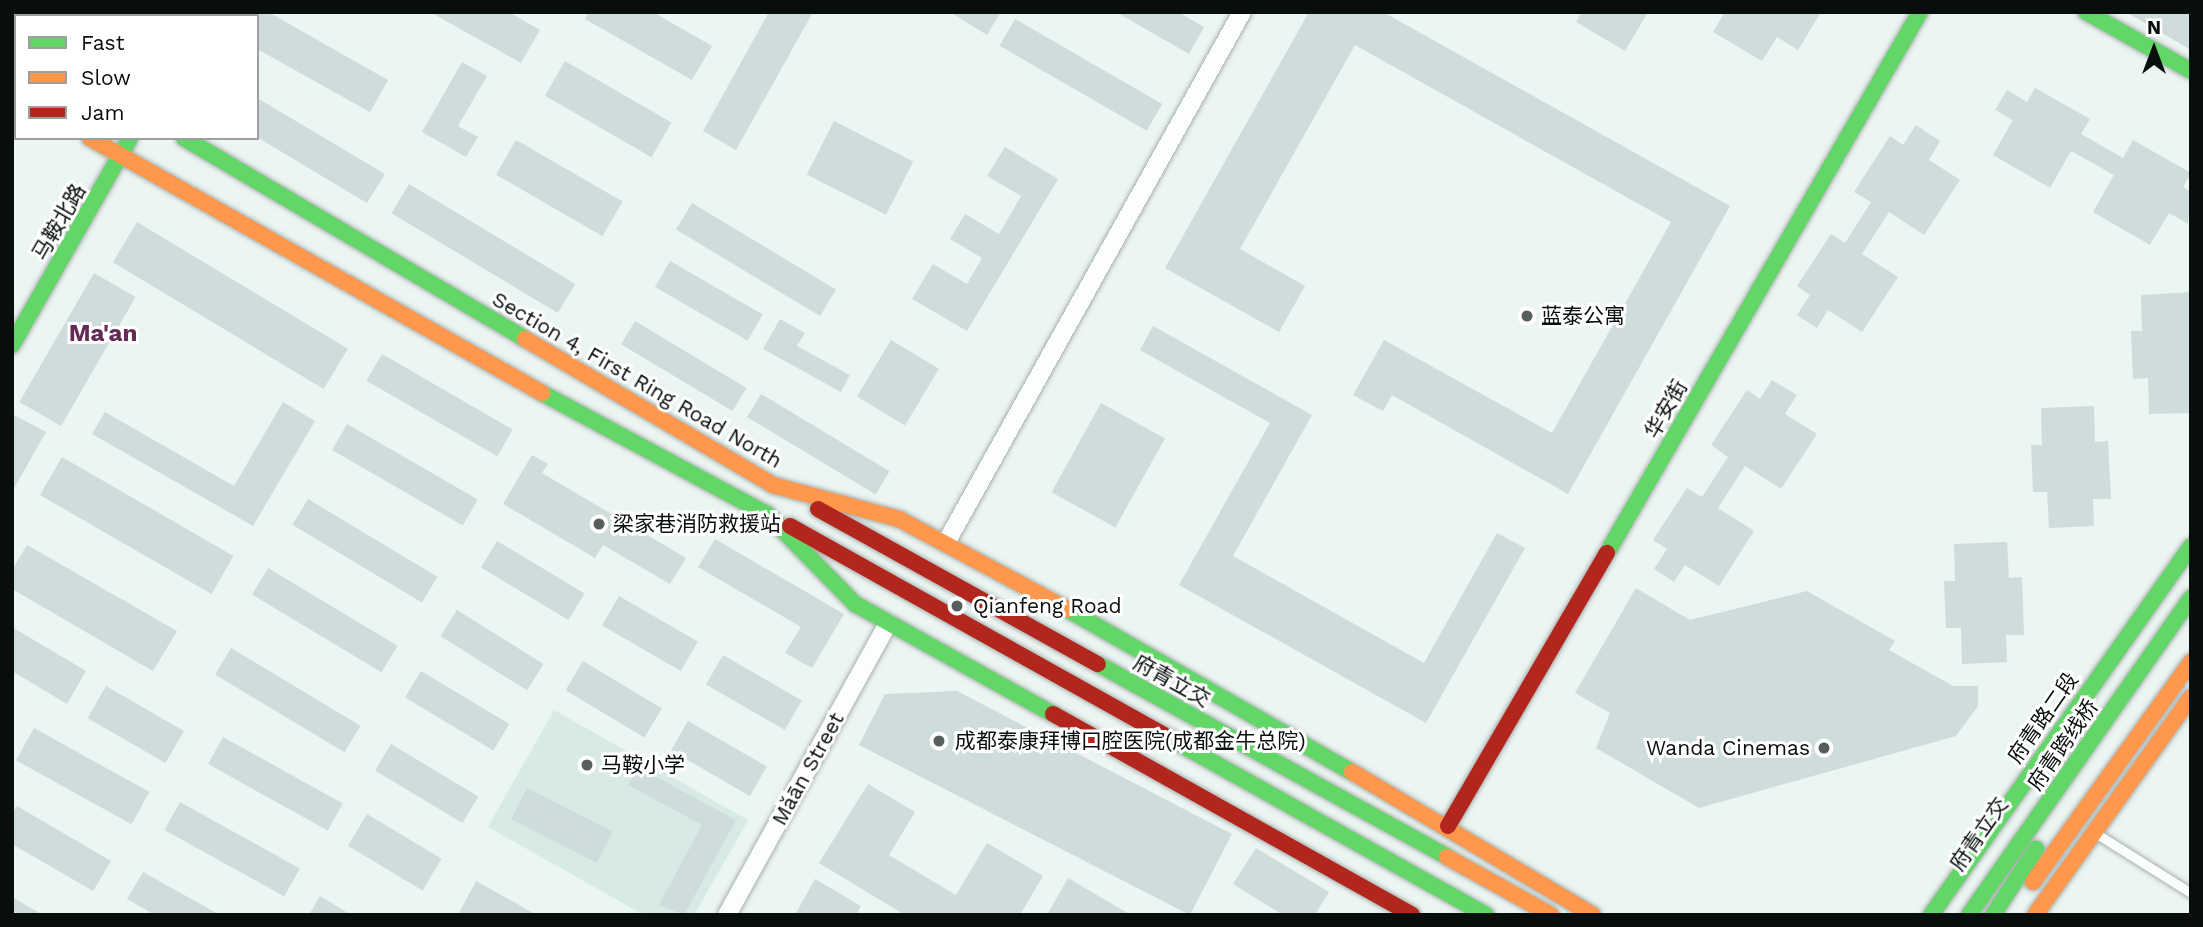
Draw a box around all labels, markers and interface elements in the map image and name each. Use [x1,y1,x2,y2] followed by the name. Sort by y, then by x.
[14,14,259,140] legend
[2119,14,2189,84] north arrow
[2147,16,2161,39] text: N
[81,30,125,55] text: Fast
[81,65,131,90] text: Slow
[81,100,124,125] text: Jam
[27,179,91,265] street label: 马鞍北路
[488,287,786,473] street label: Section 4, First Ring Road North
[1541,303,1625,329] place label: 蓝泰公寓
[1519,308,1535,324] marker: 蓝泰公寓
[69,320,137,348] district label: Ma'an
[1639,375,1693,443] street label: 华安街
[613,511,781,537] place label: 梁家巷消防救援站
[591,516,607,532] marker: 梁家巷消防救援站
[973,593,1122,619] place label: Qianfeng Road
[947,596,967,616] marker: Qianfeng Road
[1129,650,1215,712] street label: 府青立交
[2003,668,2083,768] street label: 府青路二段
[2023,695,2103,795] street label: 府青跨线桥
[767,708,849,830] street label: Mǎān Street
[955,728,1306,754] place label: 成都泰康拜博口腔医院(成都金牛总院)
[929,731,949,751] marker: 成都泰康拜博口腔医院(成都金牛总院)
[1645,735,1810,761] place label: Wanda Cinemas
[1816,740,1832,756] marker: Wanda Cinemas
[601,752,685,778] place label: 马鞍小学
[579,757,595,773] marker: 马鞍小学
[1945,792,2013,876] street label: 府青立交

